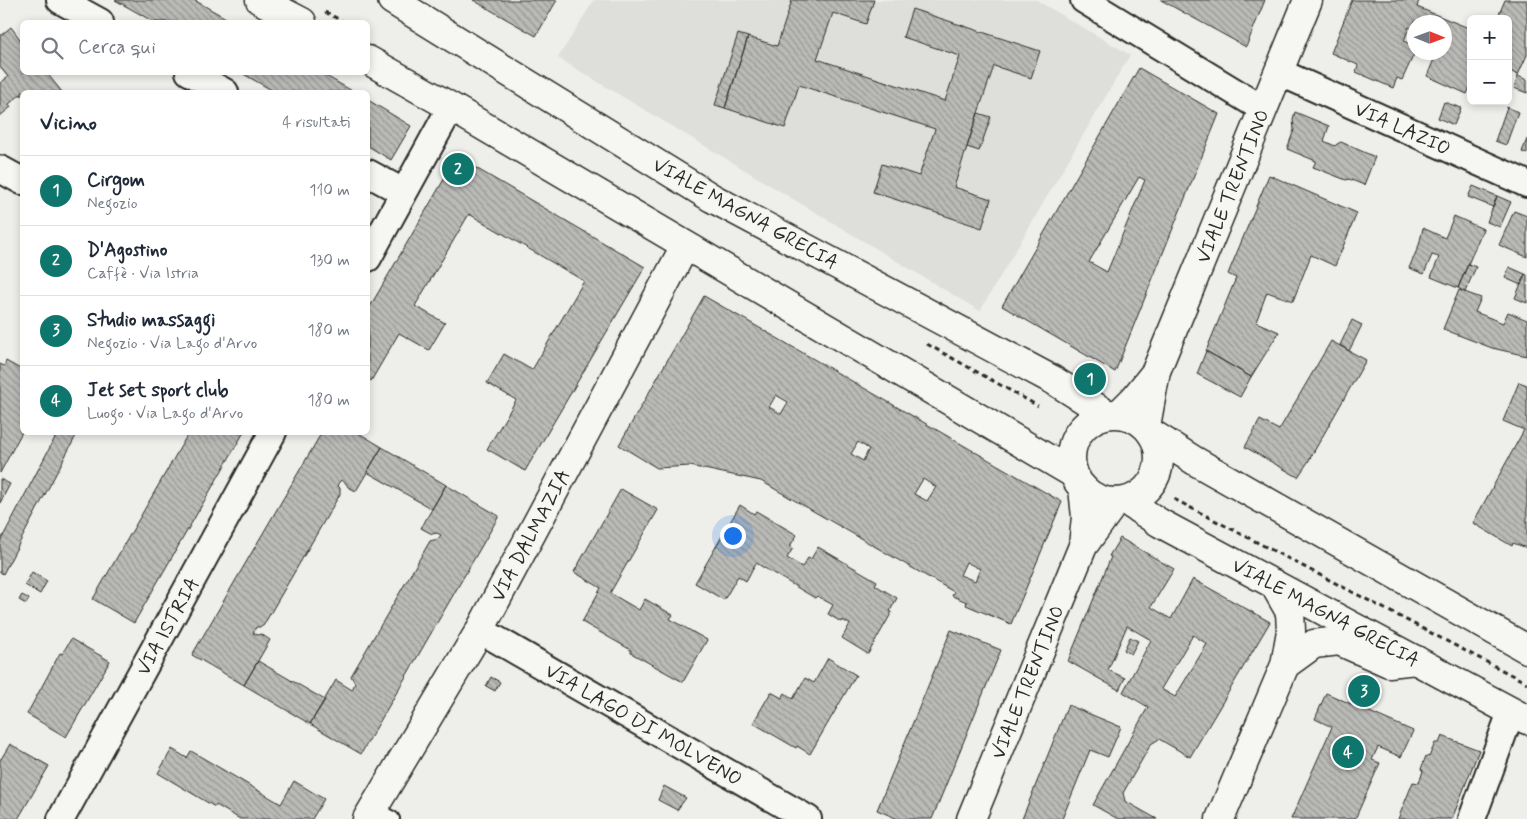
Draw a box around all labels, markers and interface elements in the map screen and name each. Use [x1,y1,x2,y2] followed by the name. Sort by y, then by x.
[1407,15,1452,60] north arrow
[1467,15,1512,105] map controls
[1467,15,1512,60] button: +
[20,20,370,75] search box
[38,34,66,62] icon: search
[78,35,156,60] text: Cerca qui
[1467,60,1512,105] button: −
[1350,96,1455,163] street label: VIA LAZIO
[1190,106,1277,268] street label: VIALE TRENTINO
[40,109,97,137] text: Vicino
[282,112,350,133] text: 4 risultati
[442,150,474,188] pin: 2
[647,152,843,277] street label: VIALE MAGNA GRECIA
[87,168,145,193] text: Cirgom
[52,180,60,201] text: 1
[309,180,350,201] text: 110 m
[87,193,138,214] text: Negozio
[87,238,167,263] text: D'Agostino
[52,250,60,271] text: 2
[309,250,350,271] text: 130 m
[87,263,199,284] text: Caffè · Via Istria
[87,308,216,333] text: Studio massaggi
[52,320,60,341] text: 3
[307,320,350,341] text: 180 m
[87,333,257,354] text: Negozio · Via Lago d'Arvo
[1074,360,1106,398] pin: 1
[87,378,229,403] text: Jet set sport club
[51,390,61,411] text: 4
[307,390,350,411] text: 180 m
[87,403,243,424] text: Luogo · Via Lago d'Arvo
[485,465,578,607] street label: VIA DALMAZIA
[720,523,746,549] your location
[1227,552,1424,674] street label: VIALE MAGNA GRECIA
[130,573,206,681] street label: VIA ISTRIA
[985,602,1072,764] street label: VIALE TRENTINO
[540,658,747,793] street label: VIA LAGO DI MOLVENO
[1348,672,1380,710] pin: 3
[1332,733,1364,771] pin: 4

